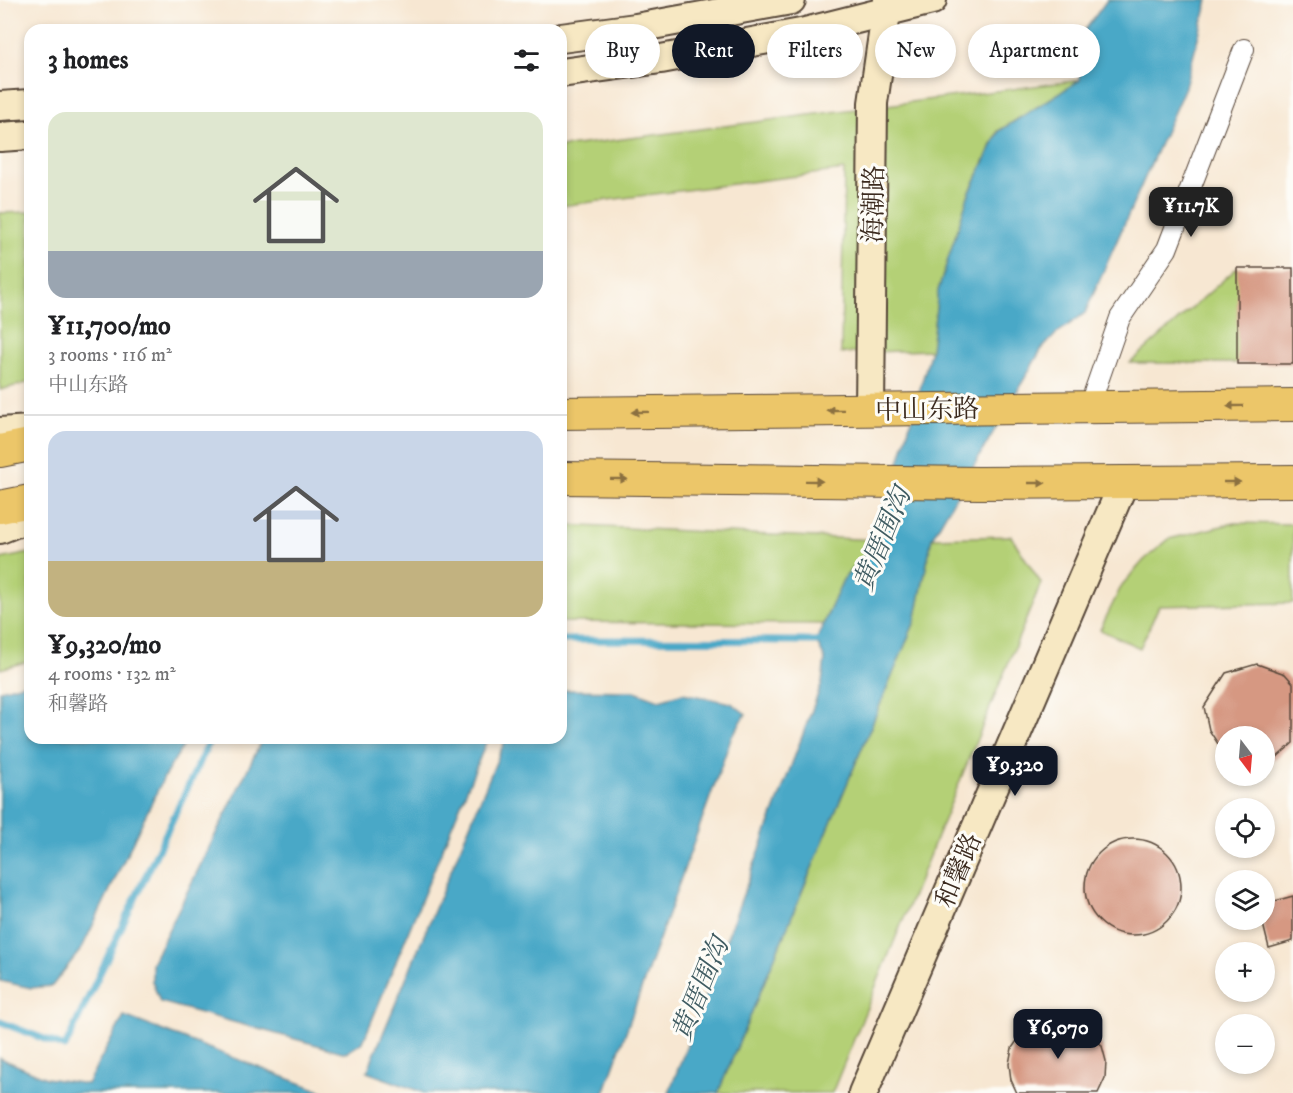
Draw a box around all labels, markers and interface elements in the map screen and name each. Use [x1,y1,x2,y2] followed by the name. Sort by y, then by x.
[585,24,660,78] chip: Buy
[672,24,755,78] chip: Rent
[767,24,863,78] chip: Filters
[875,24,956,78] chip: New
[968,24,1100,78] chip: Apartment
[48,44,128,77] text: 3 homes
[510,44,543,77] icon: filters
[242,151,350,259] icon: home
[857,165,892,243] street label: 海潮路
[1142,187,1240,238] pin: ¥11.7K
[1163,194,1219,219] text: ¥11.7K
[48,310,171,343] text: ¥11,700/mo
[48,343,172,368] text: 3 rooms · 116 m²
[48,373,128,398] text: 中山东路
[875,393,979,428] street label: 中山东路
[1225,401,1244,411] one-way arrow
[825,405,844,415] one-way arrow
[630,407,649,417] one-way arrow
[242,470,350,578] icon: home
[610,474,629,484] one-way arrow
[805,476,824,486] one-way arrow
[1223,477,1242,487] one-way arrow
[1028,478,1047,488] one-way arrow
[847,479,920,596] water label: 黄厝围沟
[48,629,161,662] text: ¥9,320/mo
[48,662,176,687] text: 4 rooms · 132 m²
[48,692,108,717] text: 和馨路
[1215,726,1275,786] north arrow
[1215,726,1275,1074] map controls
[966,746,1064,797] pin: ¥9,320
[987,753,1043,778] text: ¥9,320
[1215,798,1275,858] button: locate
[929,828,990,913] street label: 和馨路
[1215,870,1275,930] button: layers
[665,929,738,1046] water label: 黄厝围沟
[1215,942,1275,1002] button: +
[1009,1009,1107,1060] pin: ¥6,070
[1215,1014,1275,1074] button: −
[1027,1016,1089,1041] text: ¥6,070

